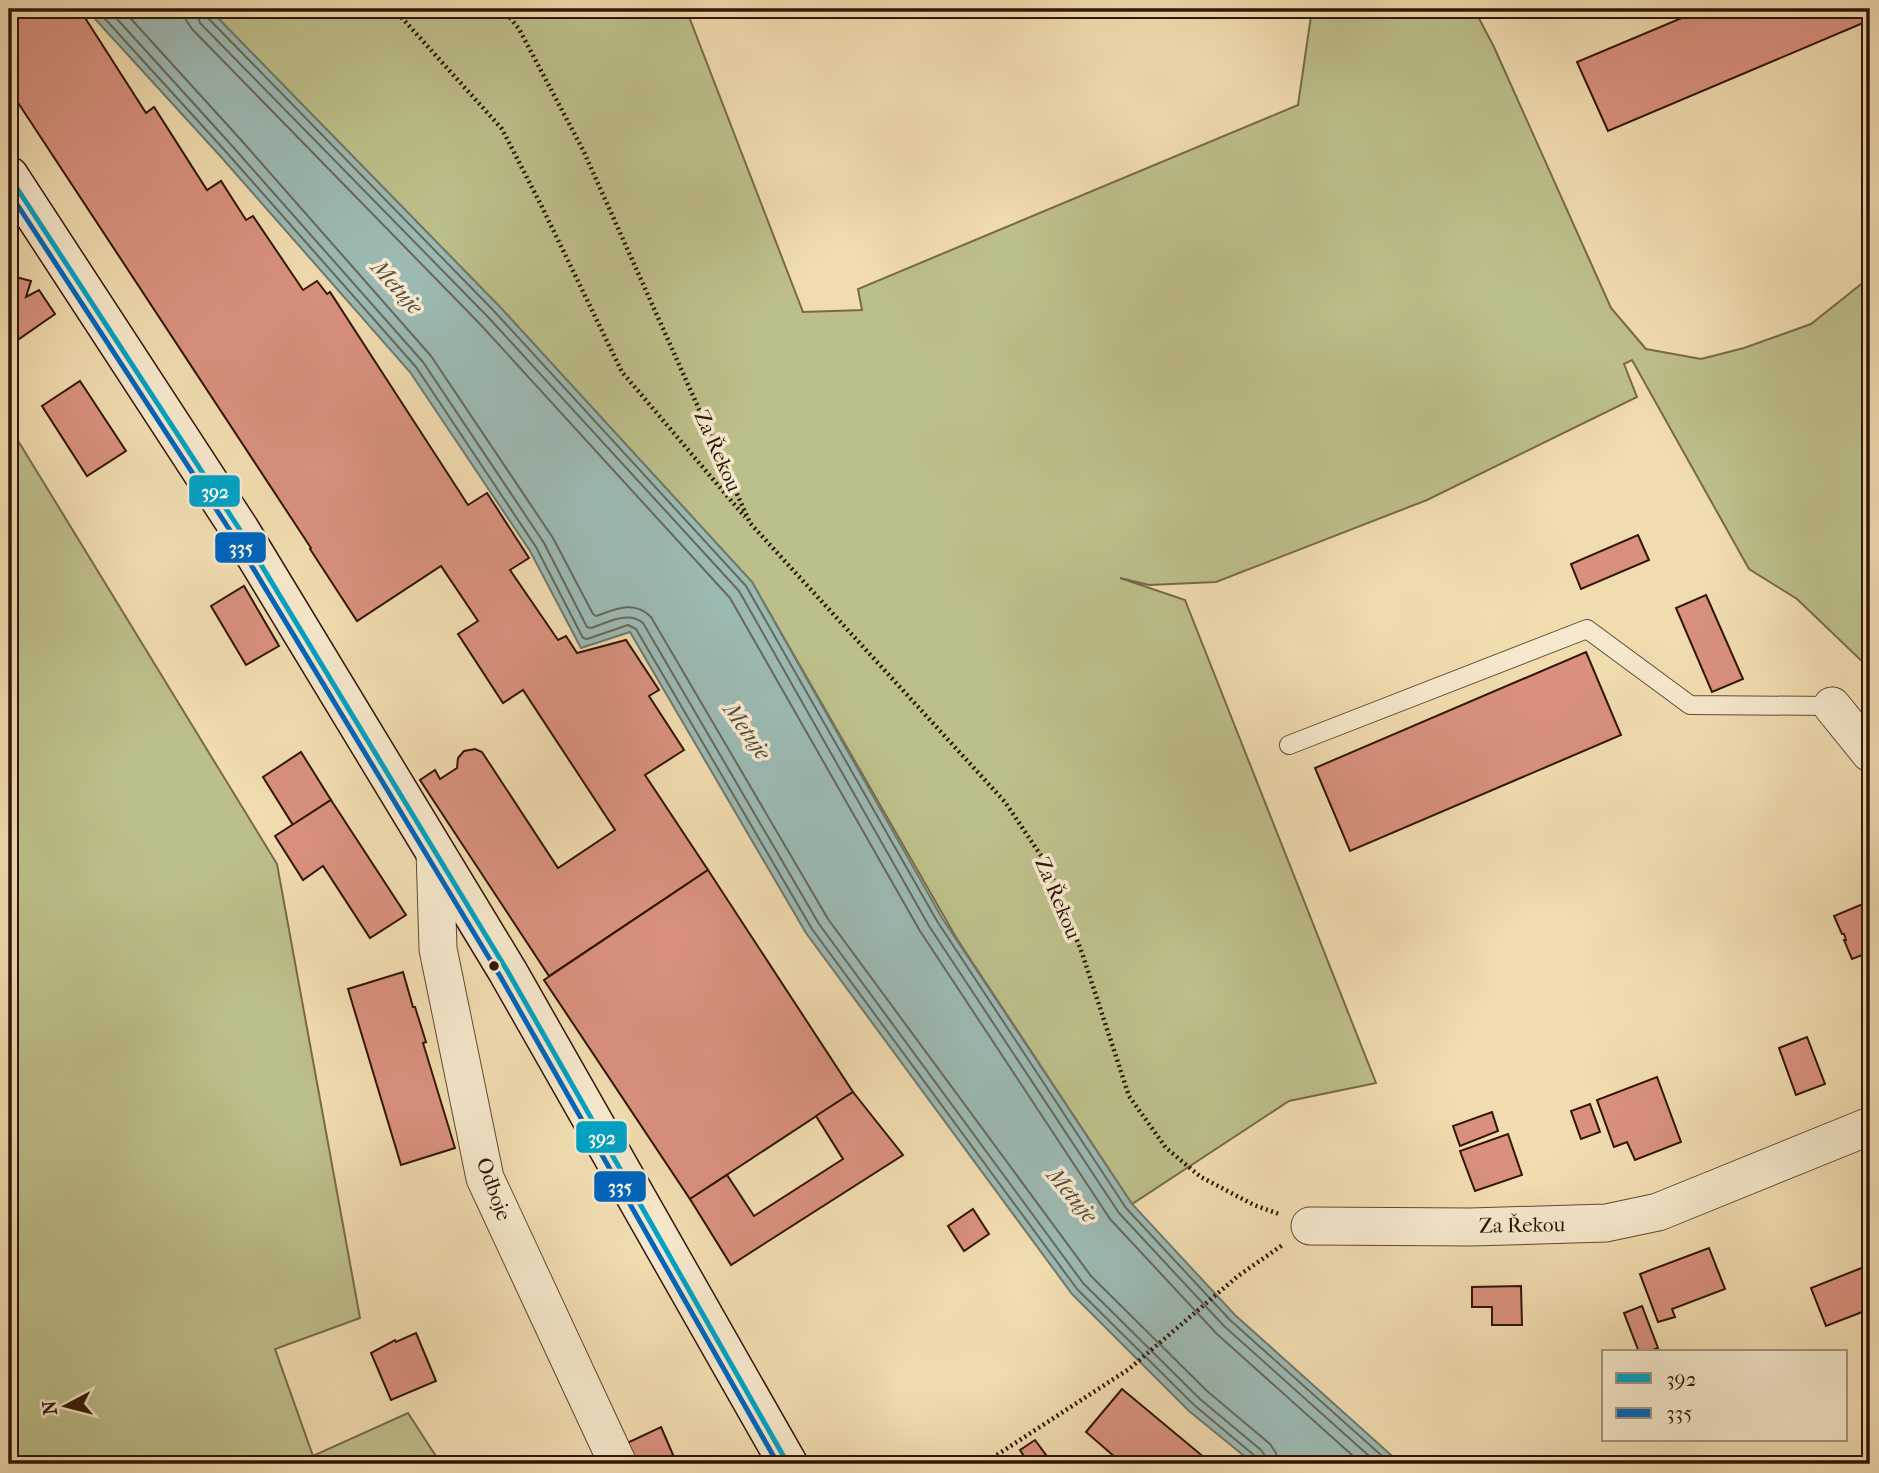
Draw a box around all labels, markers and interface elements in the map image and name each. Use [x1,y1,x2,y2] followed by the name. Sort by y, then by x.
[364,253,429,320] water label: Metuje
[689,407,747,496] street label: Za Řekou
[188,474,241,508] line badge: 392
[201,481,229,503] text: 392
[214,531,267,564] line badge: 335
[229,537,253,559] text: 335
[716,695,777,765] water label: Metuje
[1030,853,1086,943] street label: Za Řekou
[487,959,501,973] unlabelled marker
[575,1120,628,1154] line badge: 392
[588,1127,616,1149] text: 392
[472,1154,516,1224] street label: Odboje
[1040,1160,1103,1229] water label: Metuje
[593,1170,647,1203] line badge: 335
[608,1176,632,1198] text: 335
[1479,1212,1566,1238] street label: Za Řekou
[1602,1350,1848,1442] legend
[1666,1367,1697,1391] text: 392
[32,1372,102,1442] north arrow
[38,1399,62,1416] text: N
[1666,1401,1692,1425] text: 335

